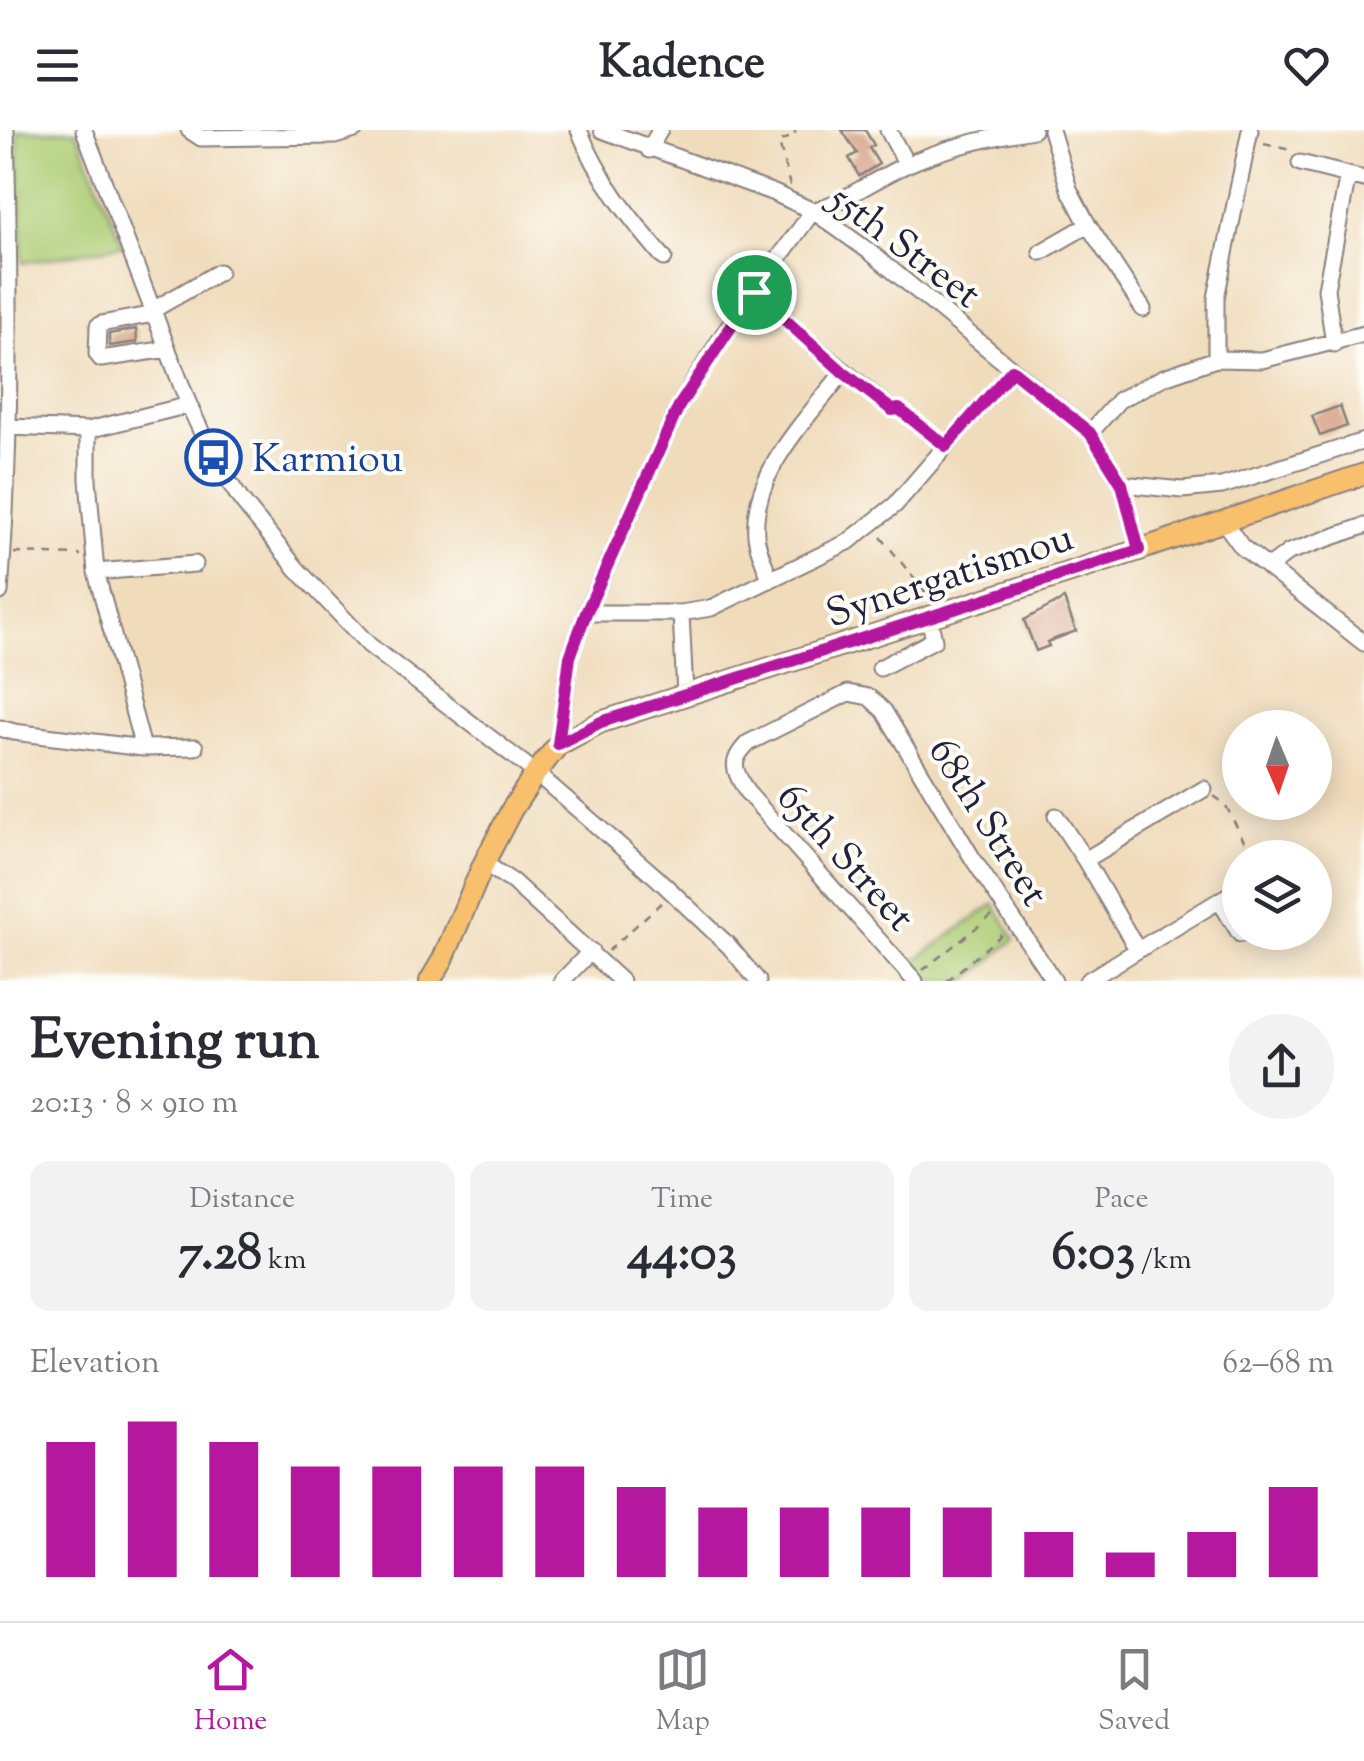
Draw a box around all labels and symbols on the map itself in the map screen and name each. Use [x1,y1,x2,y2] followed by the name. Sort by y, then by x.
[814,171,991,325] street label: 55th Street
[712,250,797,335] pin
[183,427,243,487] bus stop icon: Karmiou
[252,433,403,490] place label: Karmiou
[820,512,1081,645] street label: Synergatismou
[1222,710,1332,820] north arrow
[912,728,1061,919] street label: 68th Street
[761,772,926,946] street label: 65th Street

